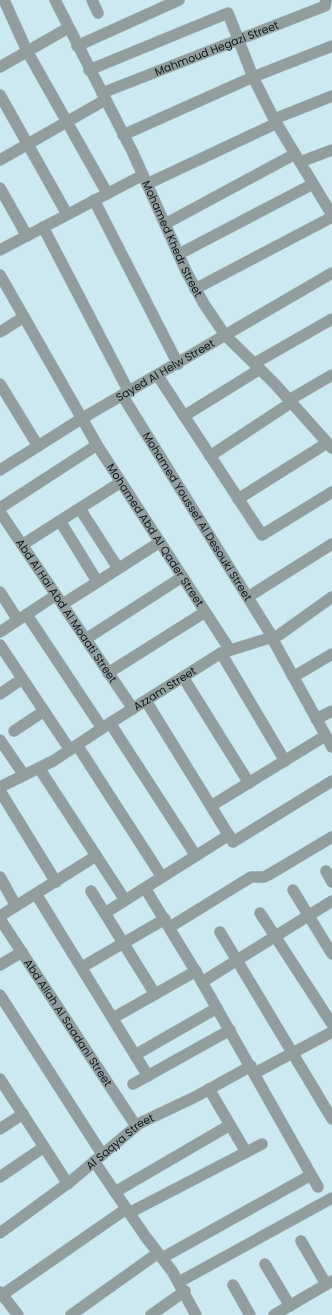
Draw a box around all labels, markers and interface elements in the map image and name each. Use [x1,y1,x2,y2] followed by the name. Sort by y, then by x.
[152,17,281,80] street label: Mahmoud Hegazi Street
[138,178,207,300] street label: Mohamed Khedr Street
[113,335,217,405] street label: Sayed Al Helw Street
[139,429,256,604] street label: Mohamed Youssef Al Desouki Street
[103,460,208,610] street label: Mohamed Abd Al Qader Street
[12,535,121,686] street label: Abd Al Hai Abd Al Moaati Street
[130,663,199,714] street label: Azzam Street
[20,956,116,1090] street label: Abd Allah Al Saadani Street
[82,1110,157,1173] street label: Al Saqya Street

